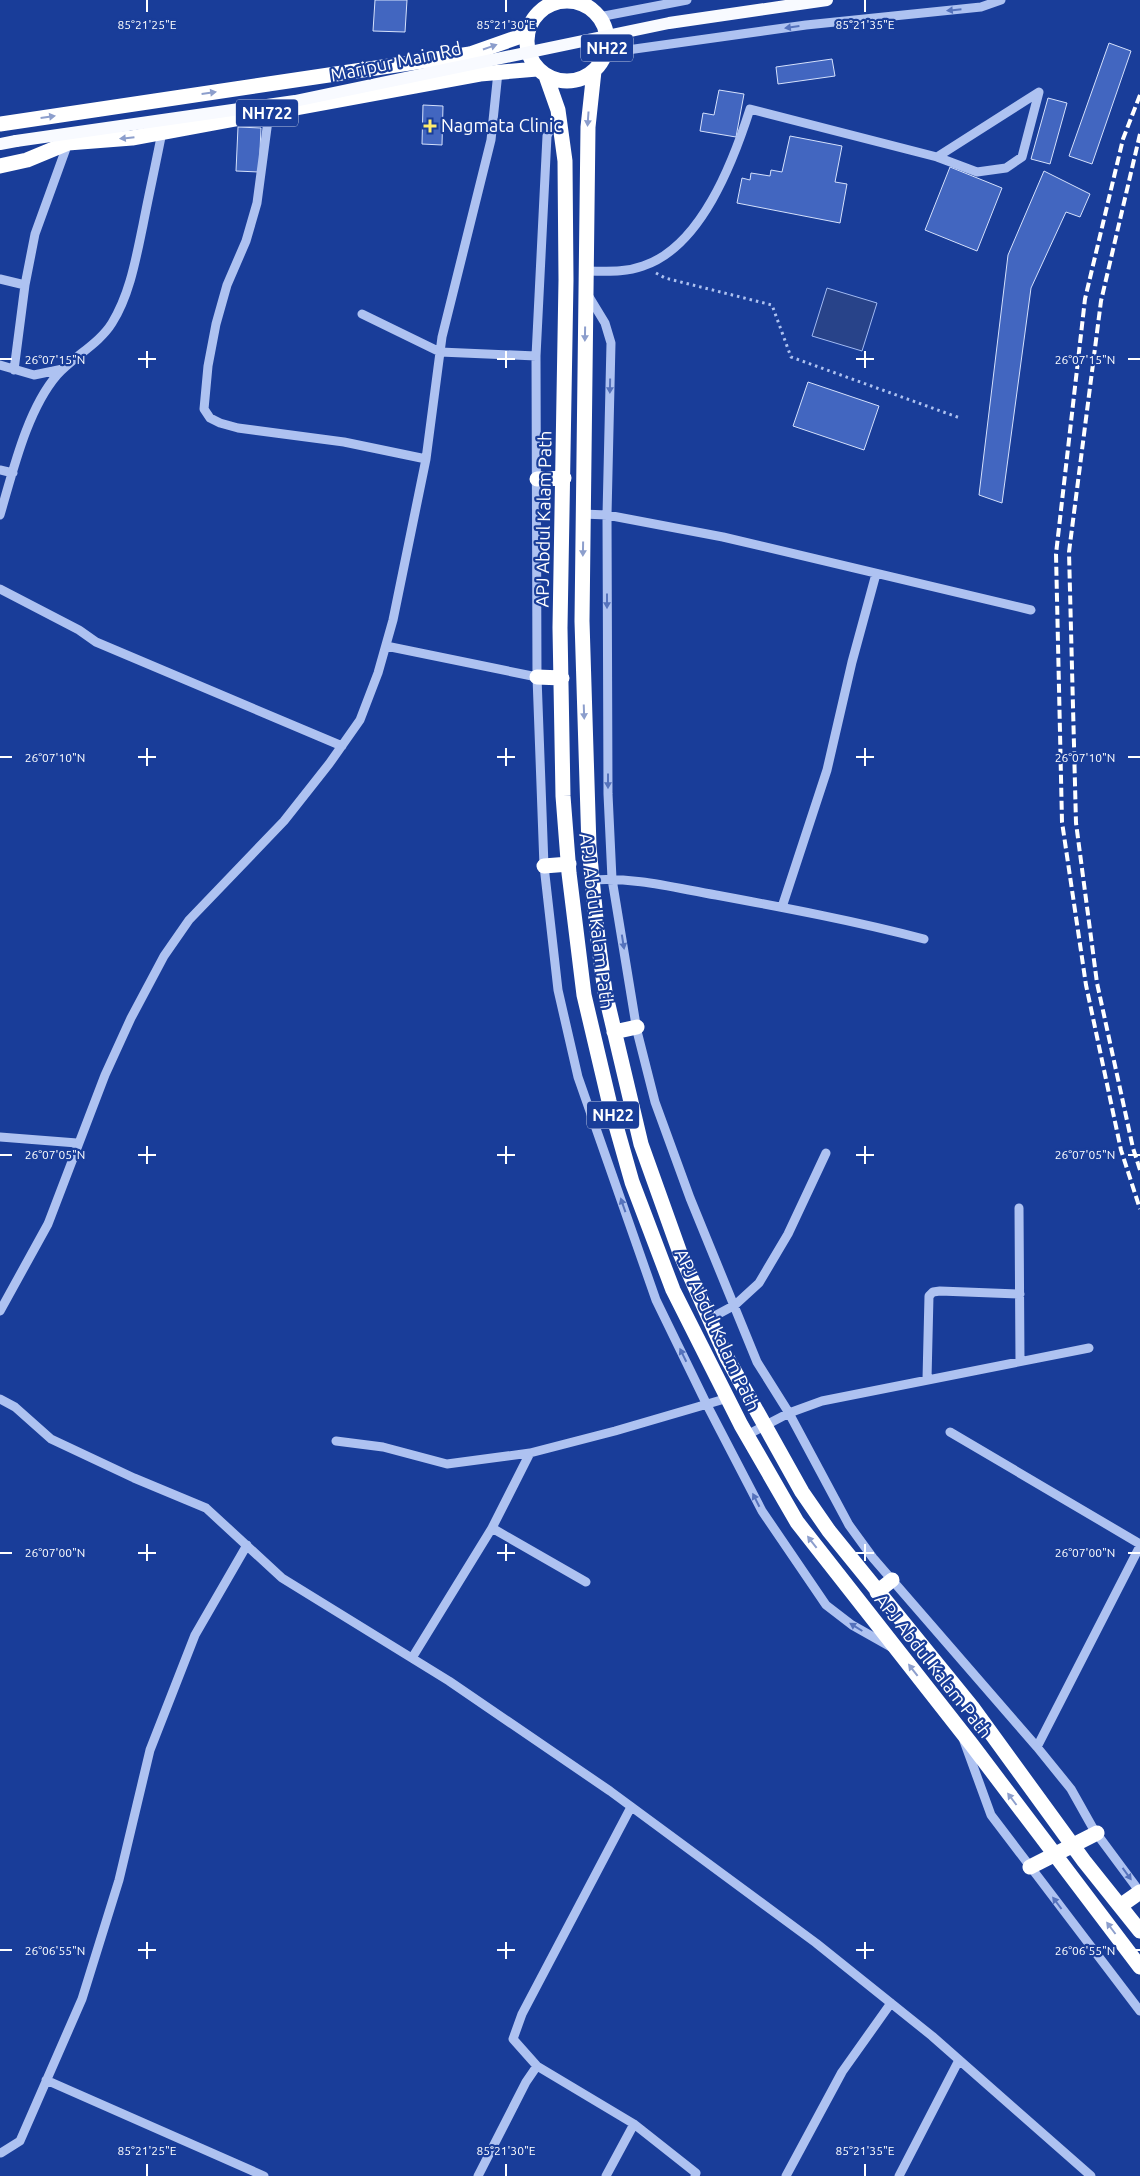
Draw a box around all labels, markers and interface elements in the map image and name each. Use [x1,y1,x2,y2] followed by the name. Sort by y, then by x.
[945,6,961,14] one-way arrow
[118,18,177,31] text: 85°21'25"E
[477,18,536,31] text: 85°21'30"E
[836,18,895,31] text: 85°21'35"E
[784,24,800,32] one-way arrow
[581,34,633,62] road number: NH22
[329,37,463,85] street label: Maripur Main Rd
[483,43,498,51] one-way arrow
[201,89,217,97] one-way arrow
[236,100,298,126] road number: NH722
[584,112,592,128] one-way arrow
[41,113,57,121] one-way arrow
[441,115,562,135] place label: Nagmata Clinic
[423,119,437,133] marker: Nagmata Clinic
[119,134,135,142] one-way arrow
[581,327,589,343] one-way arrow
[25,353,85,366] text: 26°07'15"N
[1055,353,1115,366] text: 26°07'15"N
[605,378,613,394] one-way arrow
[531,430,555,608] street label: APJ Abdul Kalam Path
[578,542,586,558] one-way arrow
[603,593,611,609] one-way arrow
[580,704,588,720] one-way arrow
[25,751,85,764] text: 26°07'10"N
[1055,751,1115,764] text: 26°07'10"N
[604,773,612,789] one-way arrow
[576,832,618,1010] street label: APJ Abdul Kalam Path
[619,934,627,950] one-way arrow
[587,1102,639,1128] road number: NH22
[25,1148,85,1161] text: 26°07'05"N
[1055,1148,1115,1161] text: 26°07'05"N
[619,1197,626,1212] one-way arrow
[671,1245,764,1414] street label: APJ Abdul Kalam Path
[679,1348,687,1362] one-way arrow
[752,1493,760,1507] one-way arrow
[807,1536,818,1549] one-way arrow
[25,1546,85,1559] text: 26°07'00"N
[1055,1546,1115,1559] text: 26°07'00"N
[871,1590,996,1741] street label: APJ Abdul Kalam Path
[849,1622,862,1631] one-way arrow
[907,1664,918,1677] one-way arrow
[1007,1793,1018,1806] one-way arrow
[1122,1867,1132,1881] one-way arrow
[1052,1897,1063,1910] one-way arrow
[1106,1921,1116,1935] one-way arrow
[25,1944,85,1957] text: 26°06'55"N
[1055,1944,1115,1957] text: 26°06'55"N
[118,2144,177,2157] text: 85°21'25"E
[477,2144,536,2157] text: 85°21'30"E
[836,2144,895,2157] text: 85°21'35"E

